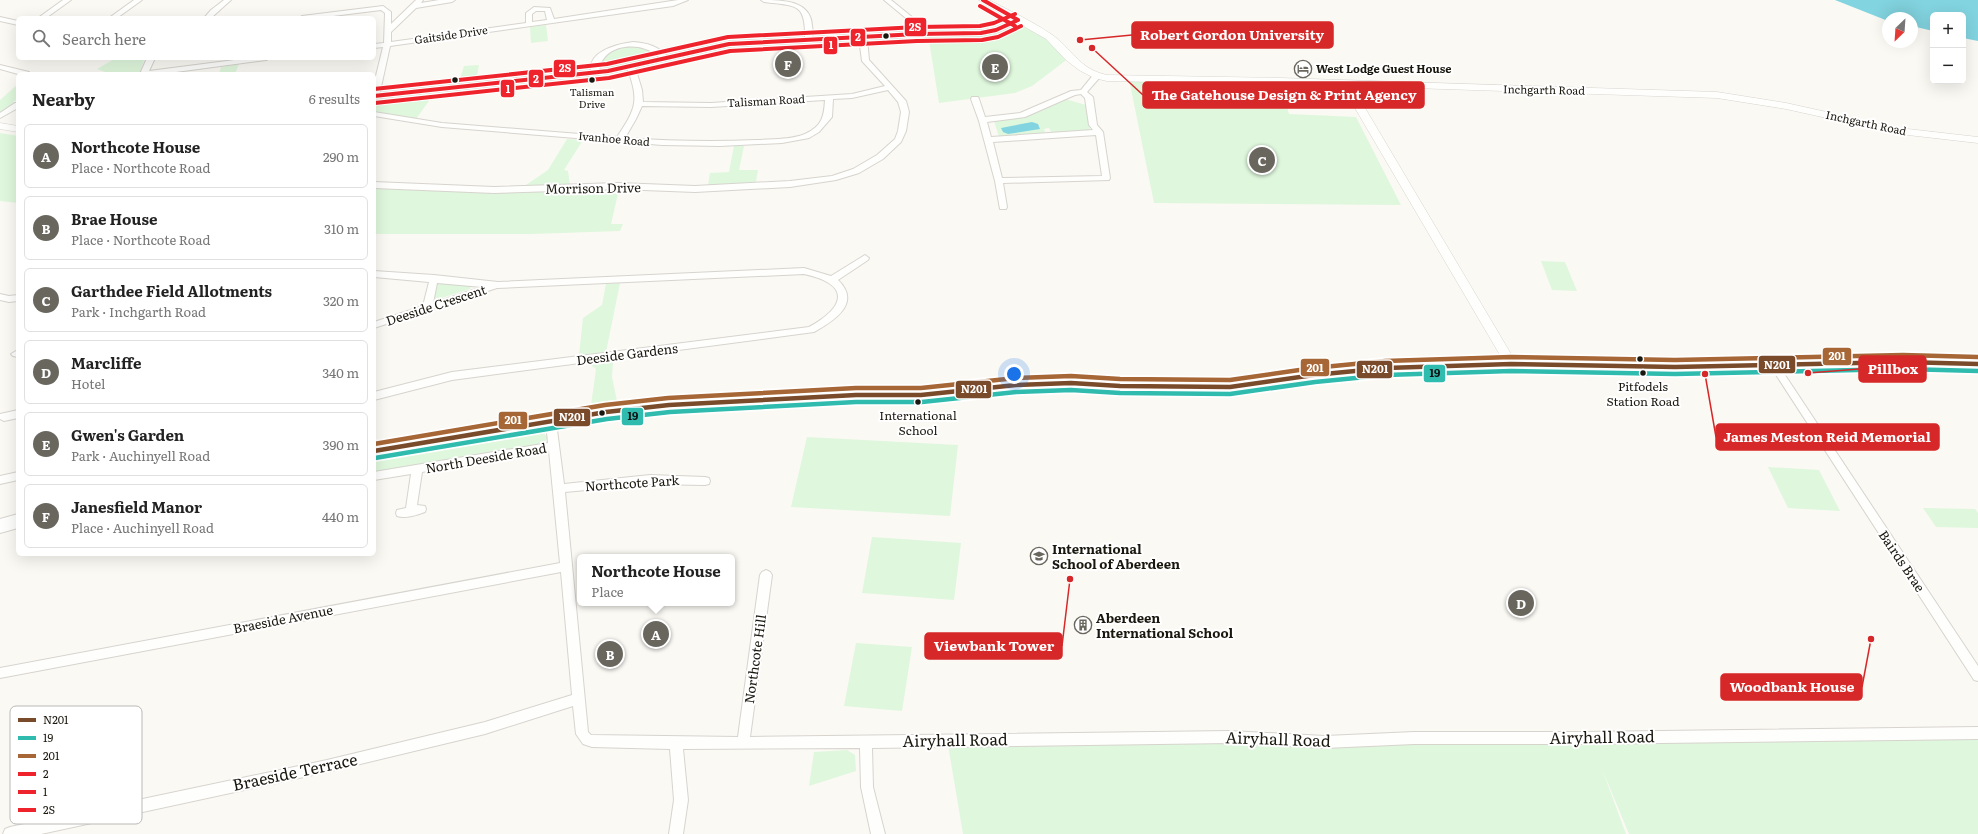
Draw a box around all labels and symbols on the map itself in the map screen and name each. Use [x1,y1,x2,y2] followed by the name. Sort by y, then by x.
[1882,12,1918,48] north arrow
[904,17,927,37] line badge: 2S
[909,18,922,34] text: 2S
[413,21,489,47] street label: Gaitside Drive
[1132,22,1333,48] callout: Robert Gordon University
[1140,24,1325,44] text: Robert Gordon University
[850,28,866,47] line badge: 2
[855,28,861,44] text: 2
[881,31,891,41] unlabelled marker
[823,36,838,55] line badge: 1
[829,36,834,52] text: 1
[775,49,801,79] pin: F
[982,52,1008,82] pin: E
[553,59,576,78] line badge: 2S
[559,59,572,75] text: 2S
[1293,59,1313,79] hotel icon: West Lodge Guest House
[1316,60,1451,76] place label: West Lodge Guest House
[528,69,544,88] line badge: 2
[533,70,539,86] text: 2
[450,75,460,85] unlabelled marker
[587,75,597,85] marker: Talisman Drive
[500,79,515,98] line badge: 1
[506,80,511,96] text: 1
[1503,80,1585,98] street label: Inchgarth Road
[1143,82,1424,108] callout: The Gatehouse Design & Print Agency
[570,84,615,111] place label: Talisman Drive
[1152,84,1417,104] text: The Gatehouse Design & Print Agency
[726,90,806,110] street label: Talisman Road
[1824,106,1908,138] street label: Inchgarth Road
[578,127,651,149] street label: Ivanhoe Road
[1249,145,1275,175] pin: C
[545,177,641,198] street label: Morrison Drive
[383,279,489,330] street label: Deeside Crescent
[575,338,679,369] street label: Deeside Gardens
[1822,347,1852,366] line badge: 201
[1828,347,1846,363] text: 201
[1635,354,1645,364] unlabelled marker
[1758,355,1796,374] line badge: N201
[1764,356,1791,372] text: N201
[1859,356,1926,382] callout: Pillbox
[1300,358,1330,377] line badge: 201
[1868,358,1919,378] text: Pillbox
[1306,359,1324,375] text: 201
[1356,360,1393,379] line badge: N201
[1362,360,1389,376] text: N201
[1004,364,1024,384] your location
[1423,364,1446,383] line badge: 19
[1430,364,1440,380] text: 19
[1638,368,1648,378] marker: Pitfodels Station Road
[1606,377,1680,410] place label: Pitfodels Station Road
[955,380,992,399] line badge: N201
[961,380,988,396] text: N201
[913,397,923,407] marker: International School
[879,406,957,439] place label: International School
[621,407,644,426] line badge: 19
[628,407,638,423] text: 19
[553,408,591,427] line badge: N201
[559,408,586,424] text: N201
[597,408,607,418] unlabelled marker
[498,411,528,430] line badge: 201
[504,411,522,427] text: 201
[1716,424,1939,450] callout: James Meston Reid Memorial
[1723,426,1931,446] text: James Meston Reid Memorial
[424,438,548,477] street label: North Deeside Road
[584,470,681,495] street label: Northcote Park
[1875,526,1930,596] street label: Bairds Brae
[1052,539,1180,573] place label: International School of Aberdeen
[1029,546,1049,566] school or university icon: International School of Aberdeen
[1508,588,1534,618] pin: D
[231,599,335,637] street label: Braeside Avenue
[1096,608,1233,642] place label: Aberdeen International School
[739,612,770,705] street label: Northcote Hill
[1073,615,1093,635] building icon: Aberdeen International School
[643,619,669,649] pin: A
[925,633,1062,659] callout: Viewbank Tower
[934,635,1055,655] text: Viewbank Tower
[597,639,623,669] pin: B
[1721,674,1862,700] callout: Woodbank House
[1730,676,1854,696] text: Woodbank House
[10,706,142,824] legend
[43,711,69,727] text: N201
[1549,723,1655,749] street label: Airyhall Road
[1225,724,1331,752] street label: Airyhall Road
[902,726,1008,752] street label: Airyhall Road
[43,729,53,745] text: 19
[230,746,359,796] street label: Braeside Terrace
[43,747,60,763] text: 201
[43,765,49,781] text: 2
[43,783,48,799] text: 1
[43,801,55,817] text: 2S

